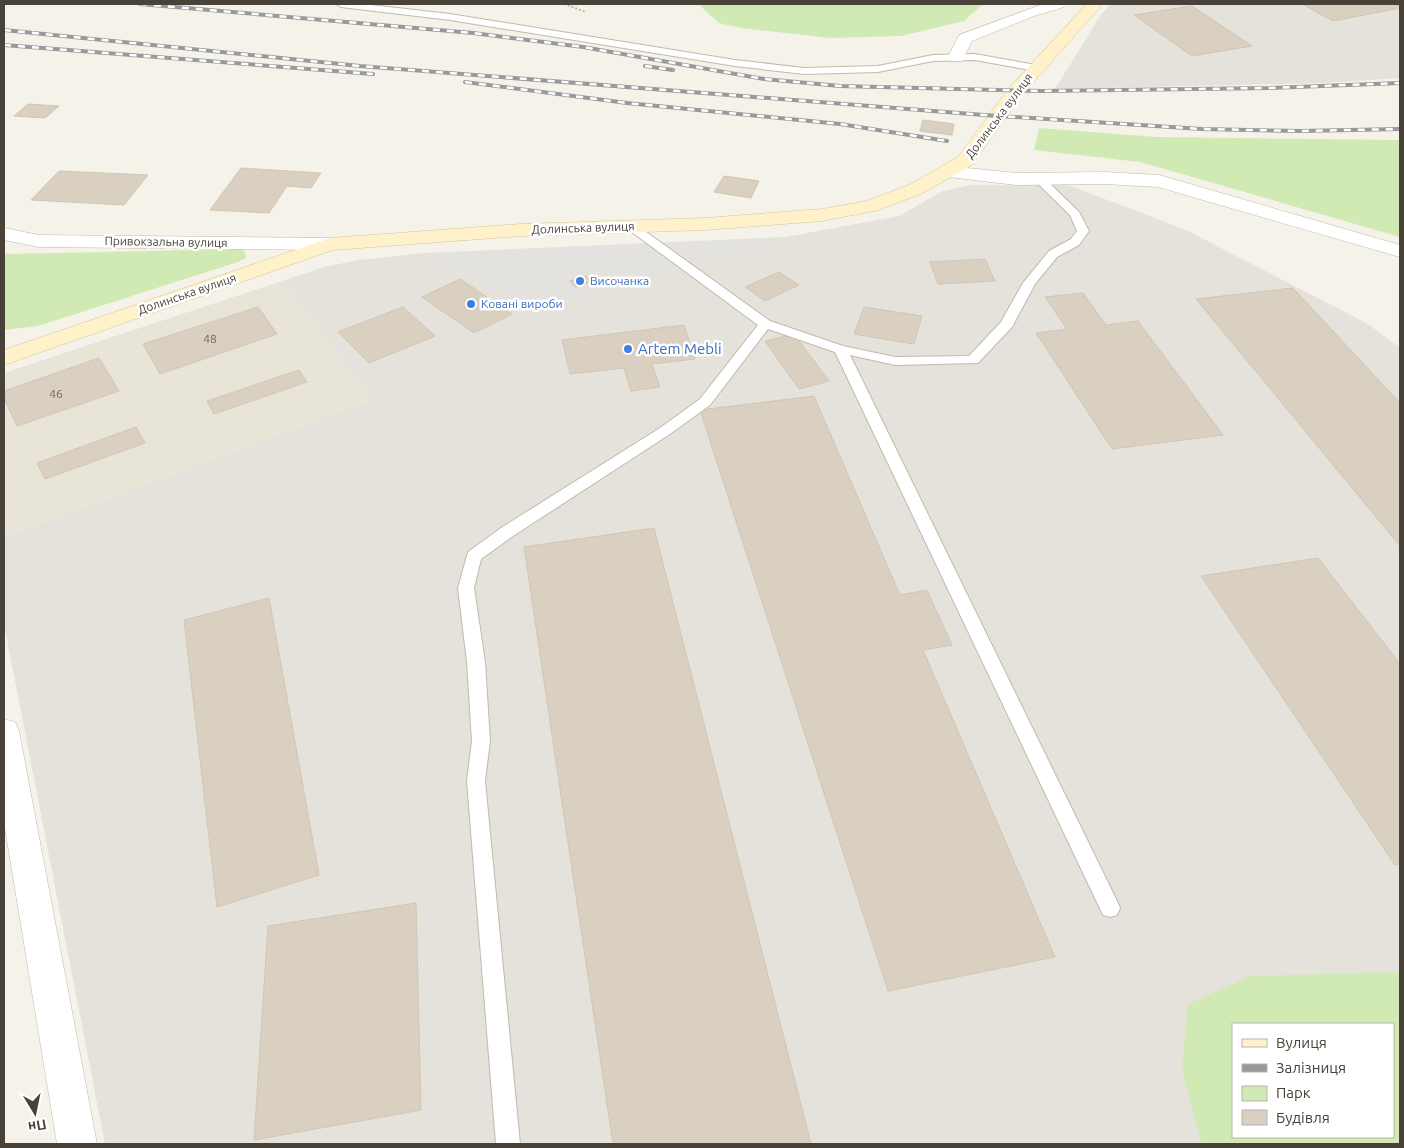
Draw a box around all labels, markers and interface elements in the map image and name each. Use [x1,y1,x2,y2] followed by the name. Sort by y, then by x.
[962,71,1035,161] street label: Долинська вулиця
[531,219,635,236] street label: Долинська вулиця
[104,234,228,249] street label: Привокзальна вулиця
[136,271,238,316] street label: Долинська вулиця
[590,274,649,287] place label: Височанка
[574,275,586,287] marker: Височанка
[481,297,563,310] place label: Ковані вироби
[465,298,477,310] marker: Ковані вироби
[203,332,217,345] house number: 48
[638,340,722,357] place label: Artem Mebli
[622,343,634,355] marker: Artem Mebli
[49,387,63,400] house number: 46
[1232,1023,1394,1138] legend
[1276,1034,1327,1051] text: Вулиця
[1276,1059,1346,1076] text: Залізниця
[1276,1084,1311,1101] text: Парк
[10,1088,60,1138] north arrow
[1276,1109,1330,1126] text: Будівля
[27,1116,48,1135] text: Пн

